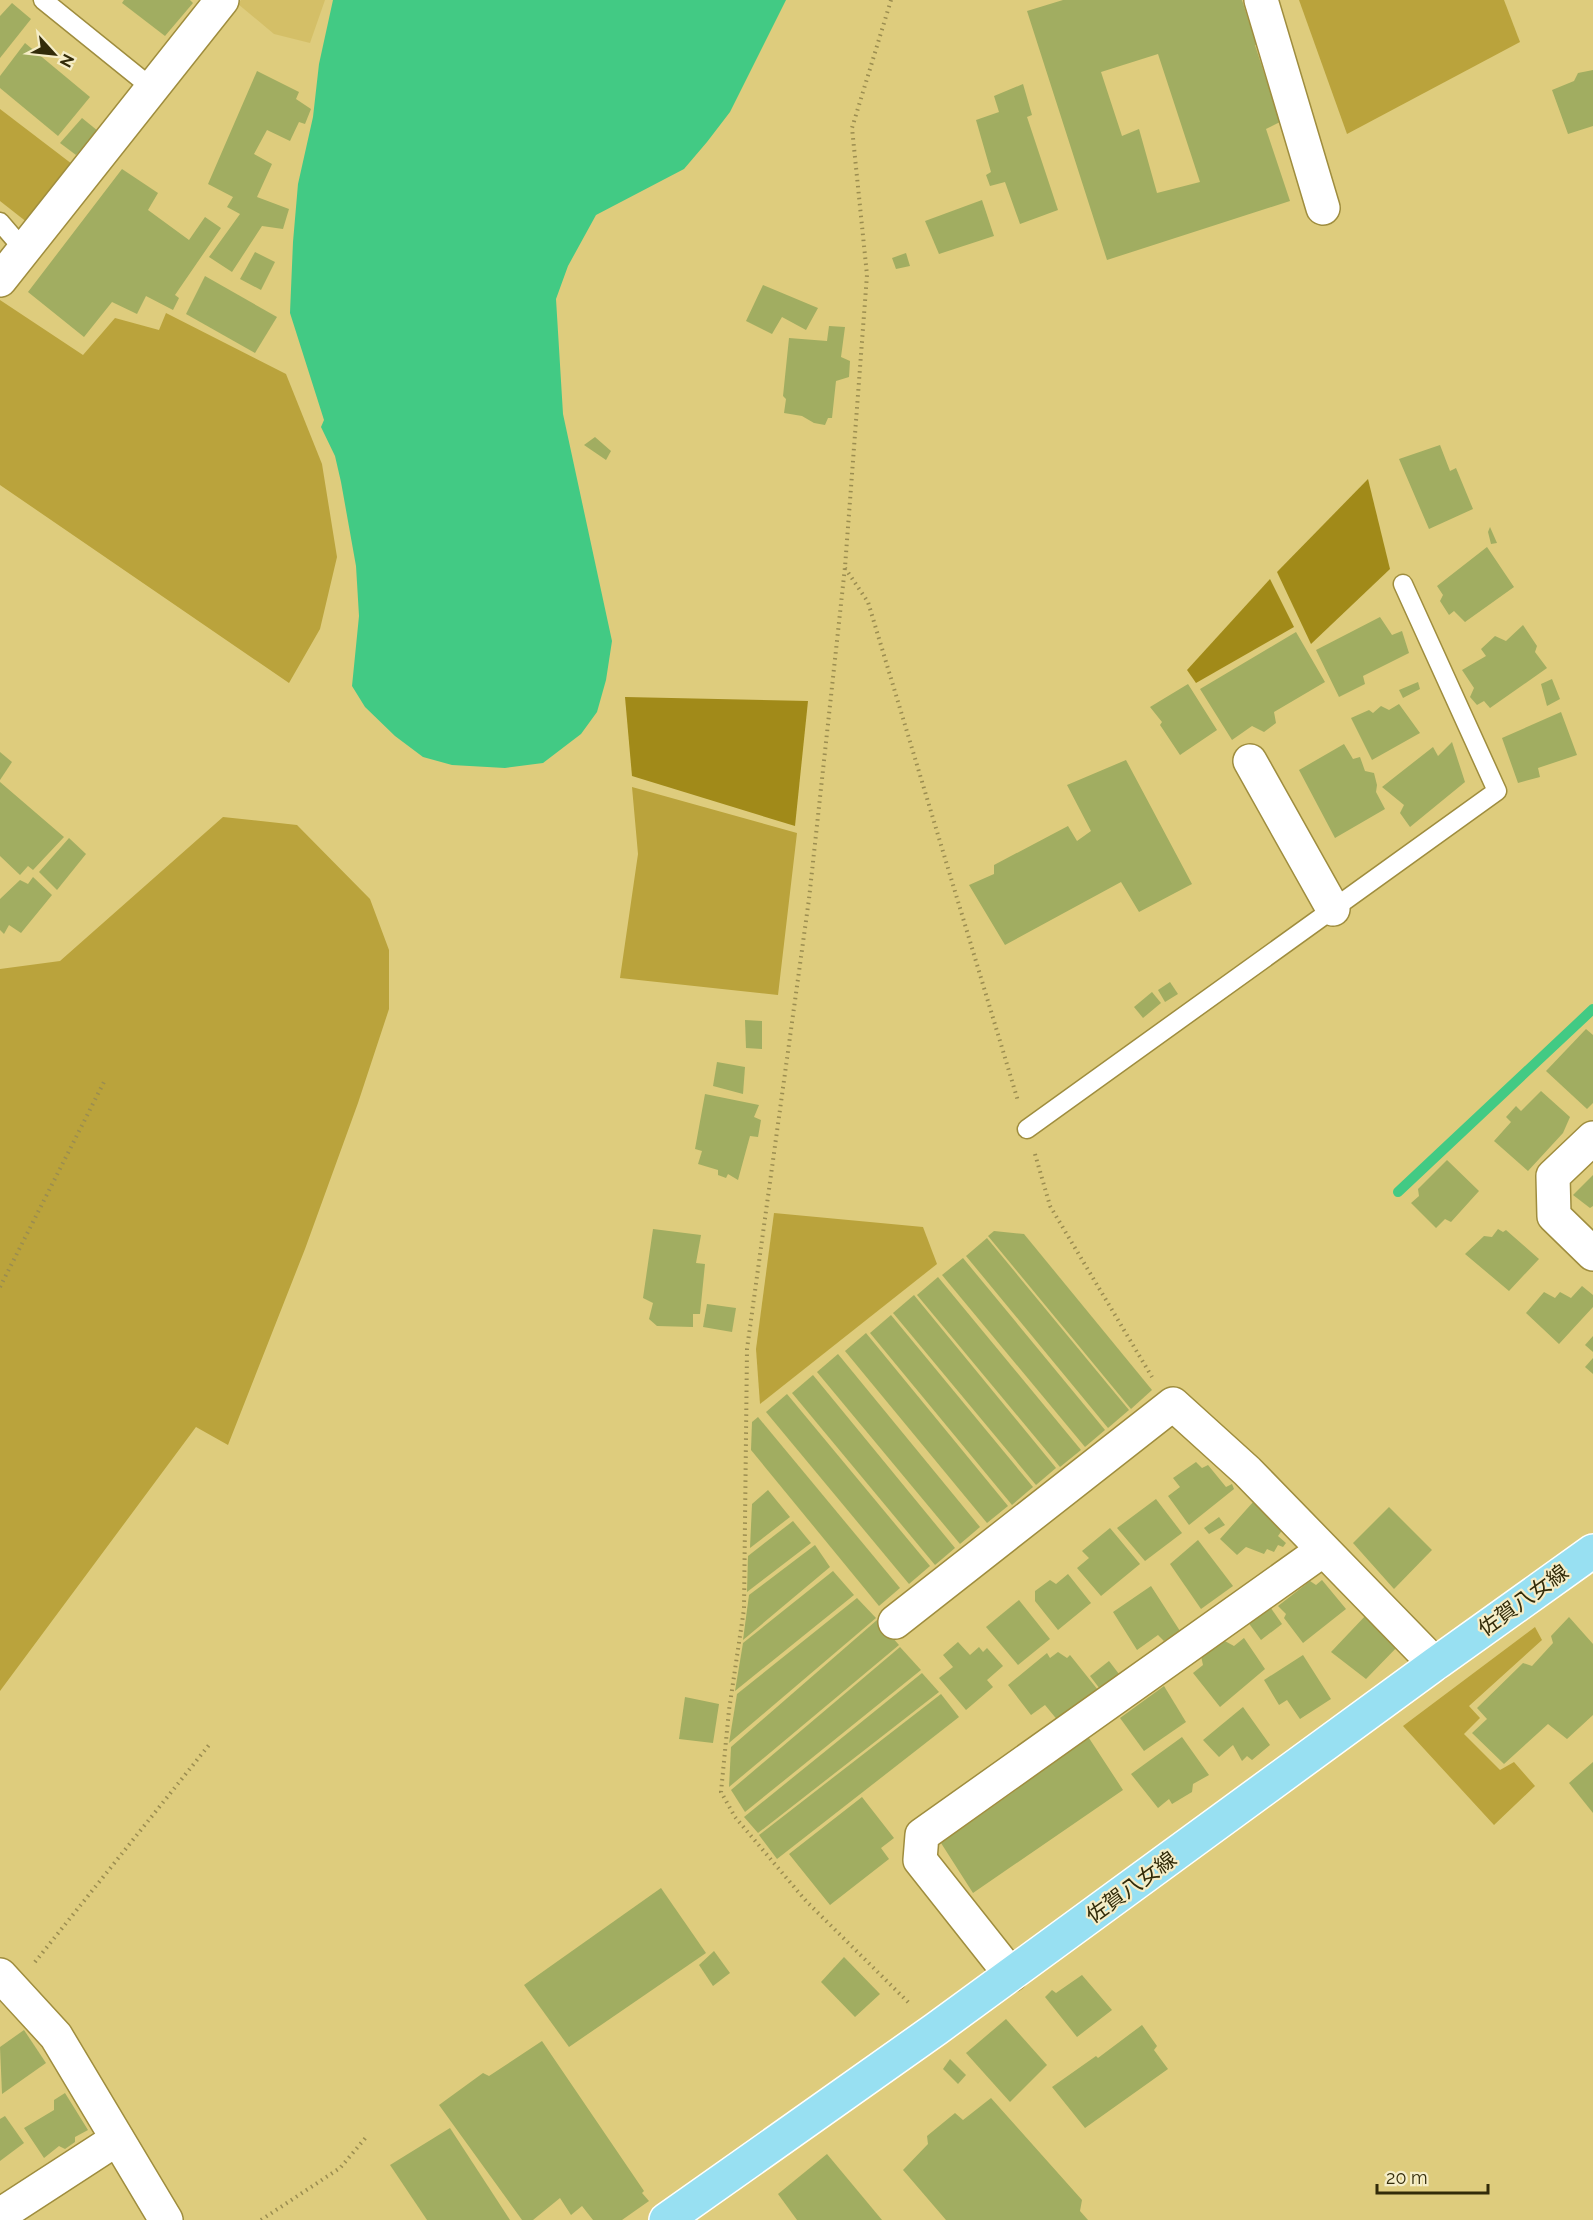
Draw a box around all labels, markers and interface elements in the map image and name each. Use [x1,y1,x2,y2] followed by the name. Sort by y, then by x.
[24,24,84,84] north arrow
[56,51,78,70] text: N
[1473,1559,1573,1641] street label: 佐賀八女線
[1081,1846,1181,1928] street label: 佐賀八女線
[1377,2157,1488,2195] scale bar
[1386,2167,1428,2188] text: 20 m

